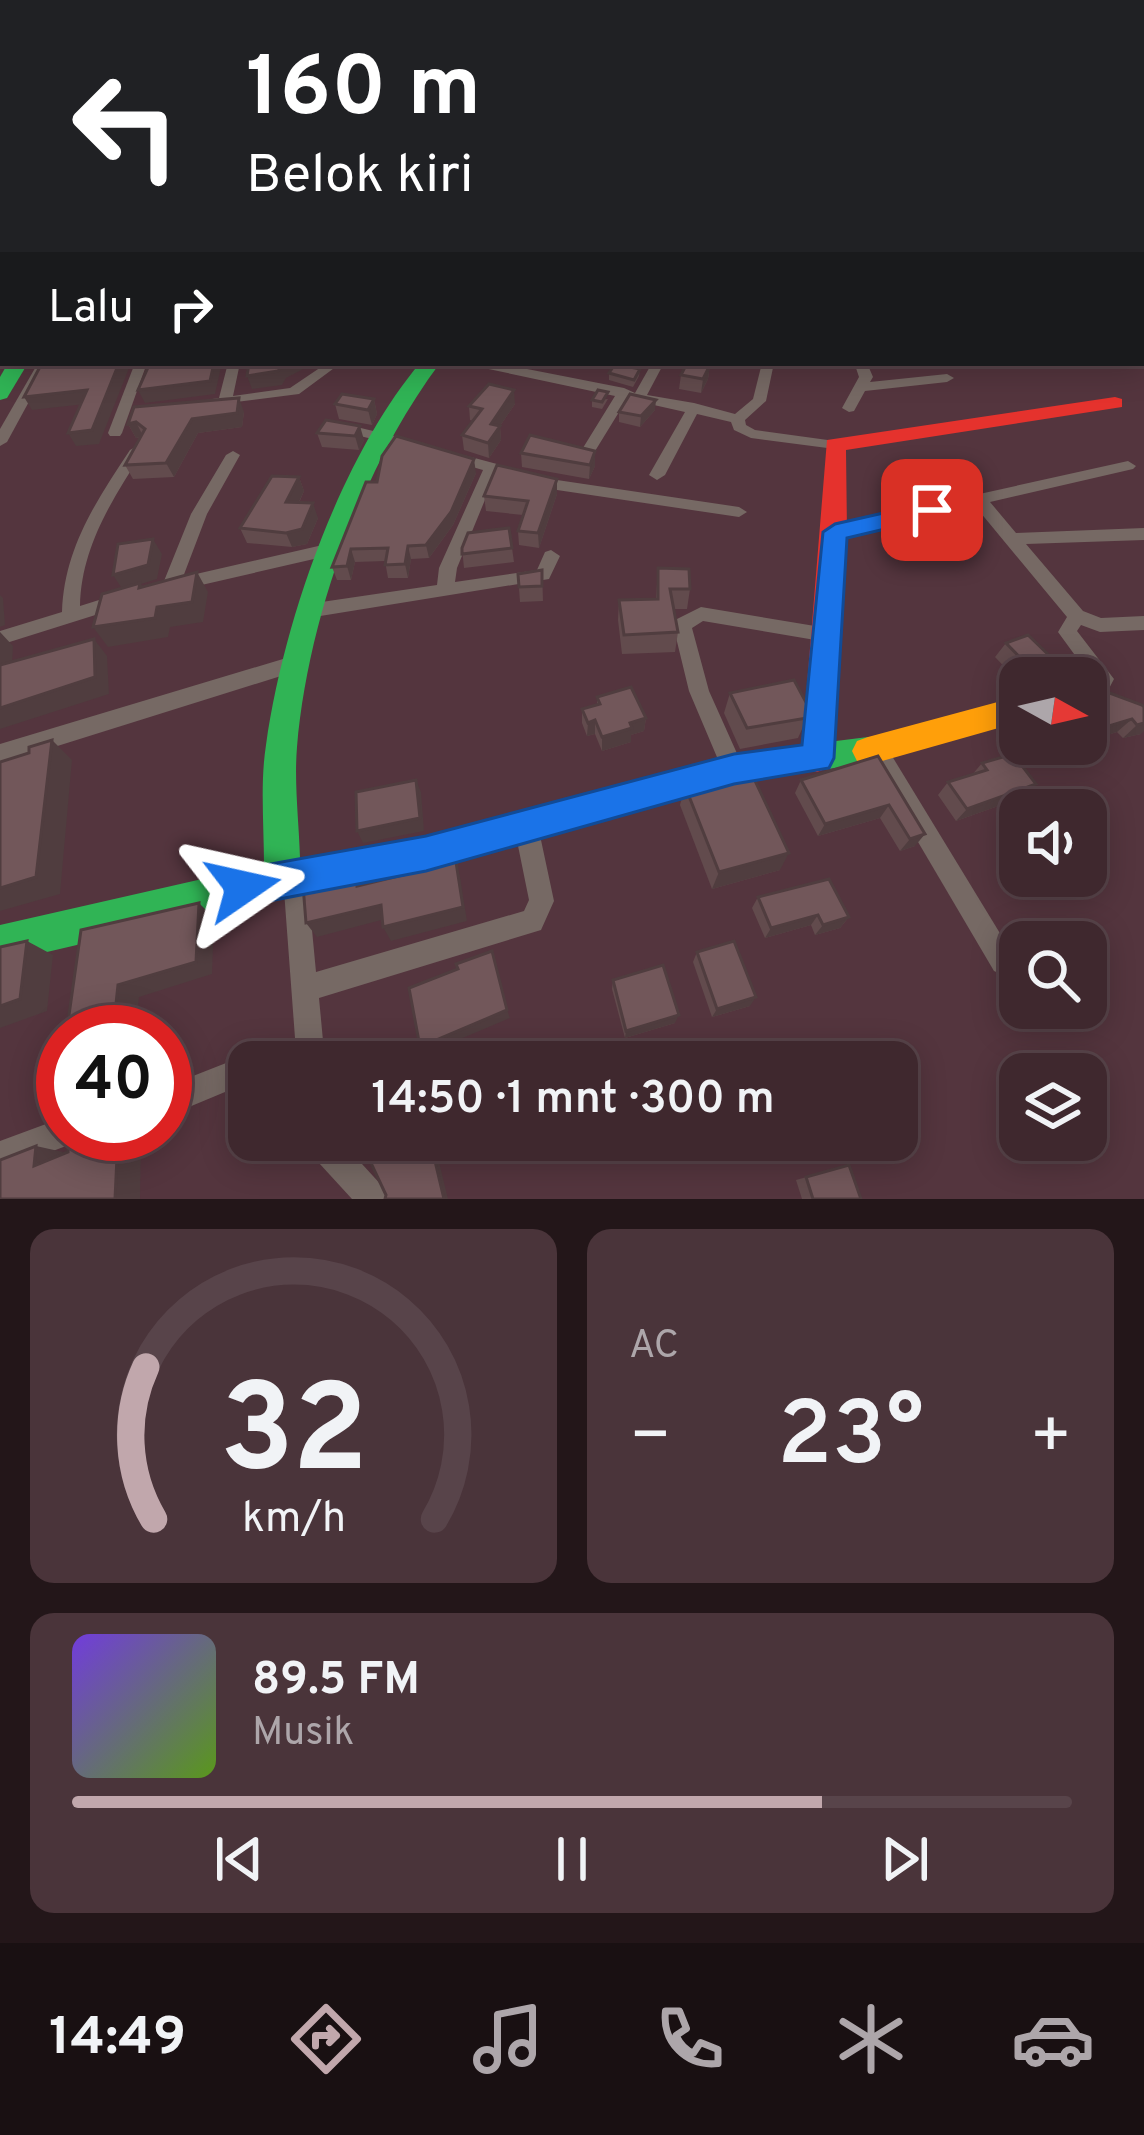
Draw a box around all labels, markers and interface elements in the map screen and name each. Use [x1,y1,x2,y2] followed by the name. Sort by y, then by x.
[246,39,481,145] text: 160 m
[48,48,204,204] icon: left
[246,143,473,212] text: Belok kiri
[158,276,224,342] icon: right
[48,281,134,338] text: Lalu
[881,459,983,561] pin
[899,477,965,543] icon: arrive
[999,657,1107,765] north arrow
[999,657,1107,1161] map controls
[999,789,1107,897] button: sound
[180,824,306,950] position arrow
[999,921,1107,1029] button: search
[36,1005,192,1161] speed limit sign: 40
[999,1053,1107,1161] button: layers
[371,1072,775,1129] text: 14:50 · 1 mnt · 300 m
[629,1323,679,1372] text: AC
[219,1358,368,1516] text: 32
[777,1383,924,1496] text: 23°
[629,1398,672,1481] text: −
[1029,1398,1072,1481] text: +
[241,1493,346,1547] text: km/h
[252,1653,420,1710] text: 89.5 FM
[252,1710,354,1759] text: Musik
[206,1826,272,1892] icon: previous
[539,1826,605,1892] icon: pause
[872,1826,938,1892] icon: next
[284,1997,368,2081] icon: directions
[466,1997,550,2081] icon: music
[648,1997,732,2081] icon: phone
[829,1997,913,2081] icon: climate
[1011,1997,1095,2081] icon: car
[49,2005,186,2074] text: 14:49

